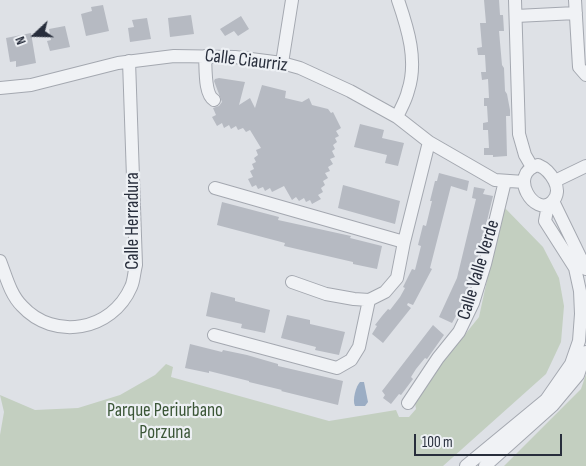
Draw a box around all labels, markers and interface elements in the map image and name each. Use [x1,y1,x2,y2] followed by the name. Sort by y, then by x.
[10,10,60,60] north arrow
[11,34,30,47] text: N
[203,45,289,77] street label: Calle Ciaurriz
[122,172,144,270] street label: Calle Herradura
[453,217,505,323] street label: Calle Valle Verde
[107,400,223,444] park label: Parque Periurbano Porzuna
[416,424,564,456] scale bar
[422,433,453,452] text: 100 m

